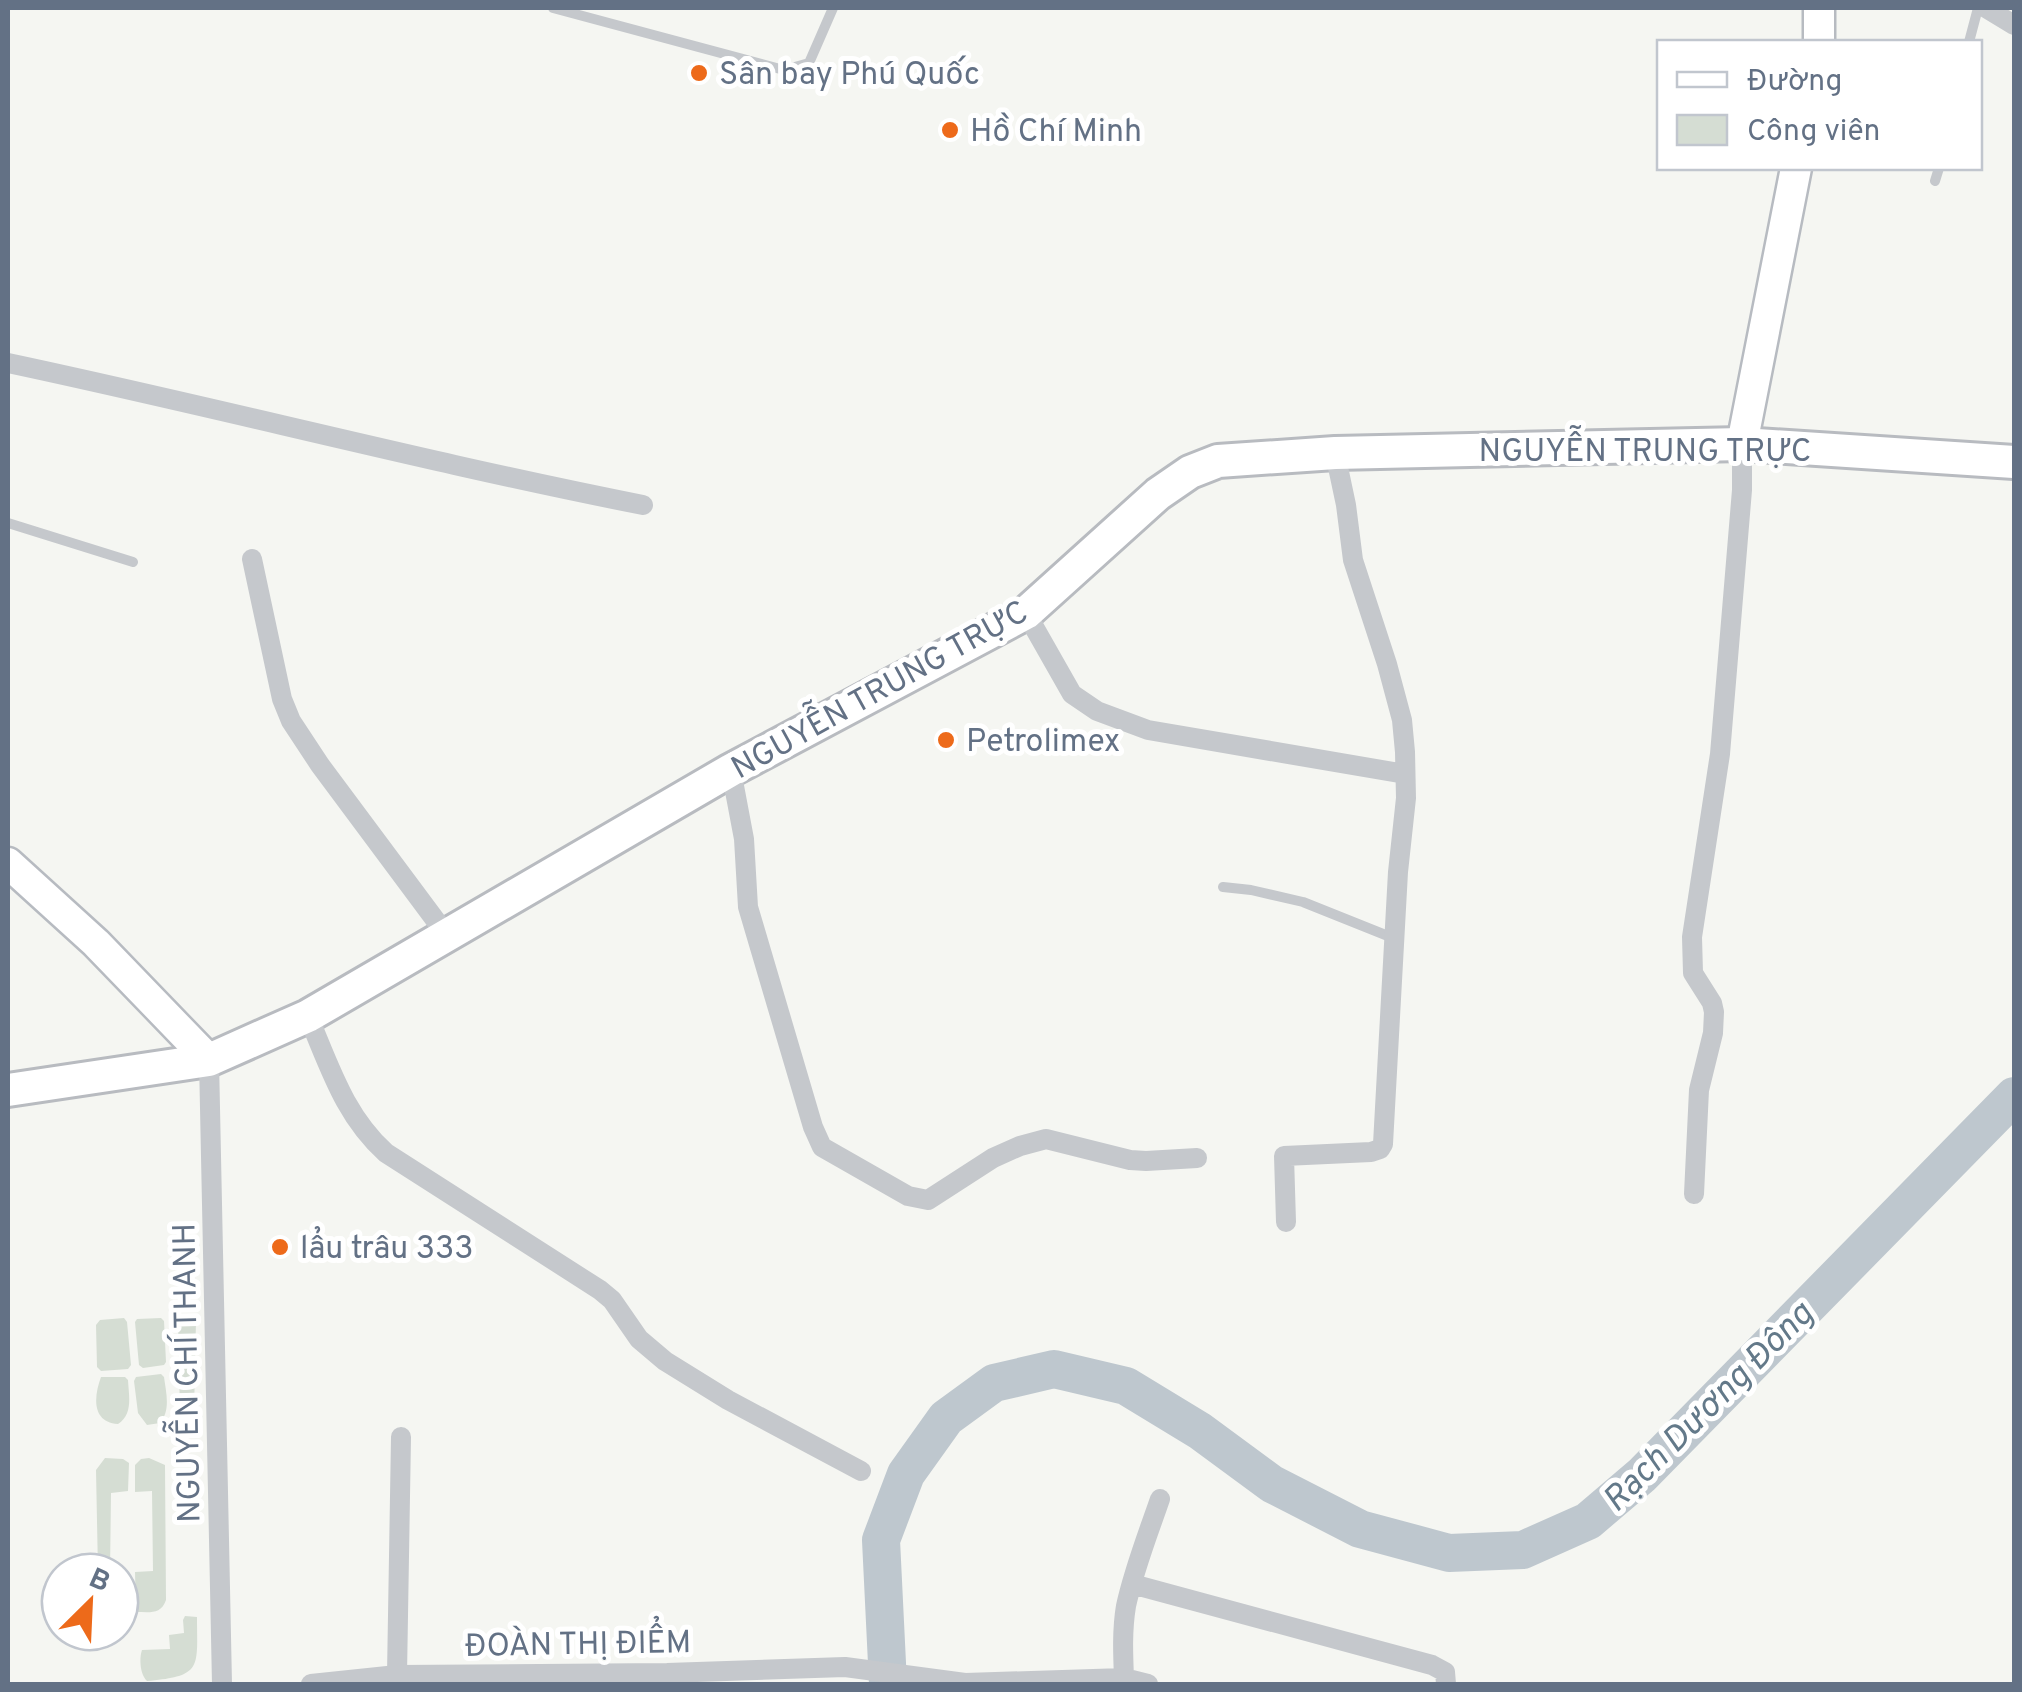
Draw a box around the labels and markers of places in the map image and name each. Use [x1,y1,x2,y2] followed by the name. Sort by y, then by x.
[719,55,980,96] place label: Sân bay Phú Quốc
[688,62,710,84] marker: Sân bay Phú Quốc
[970,112,1142,153] place label: Hồ Chí Minh
[939,119,961,141] marker: Hồ Chí Minh
[966,723,1120,763] place label: Petrolimex
[935,729,957,751] marker: Petrolimex
[300,1226,474,1270] place label: lẩu trâu 333
[269,1236,291,1258] marker: lẩu trâu 333

